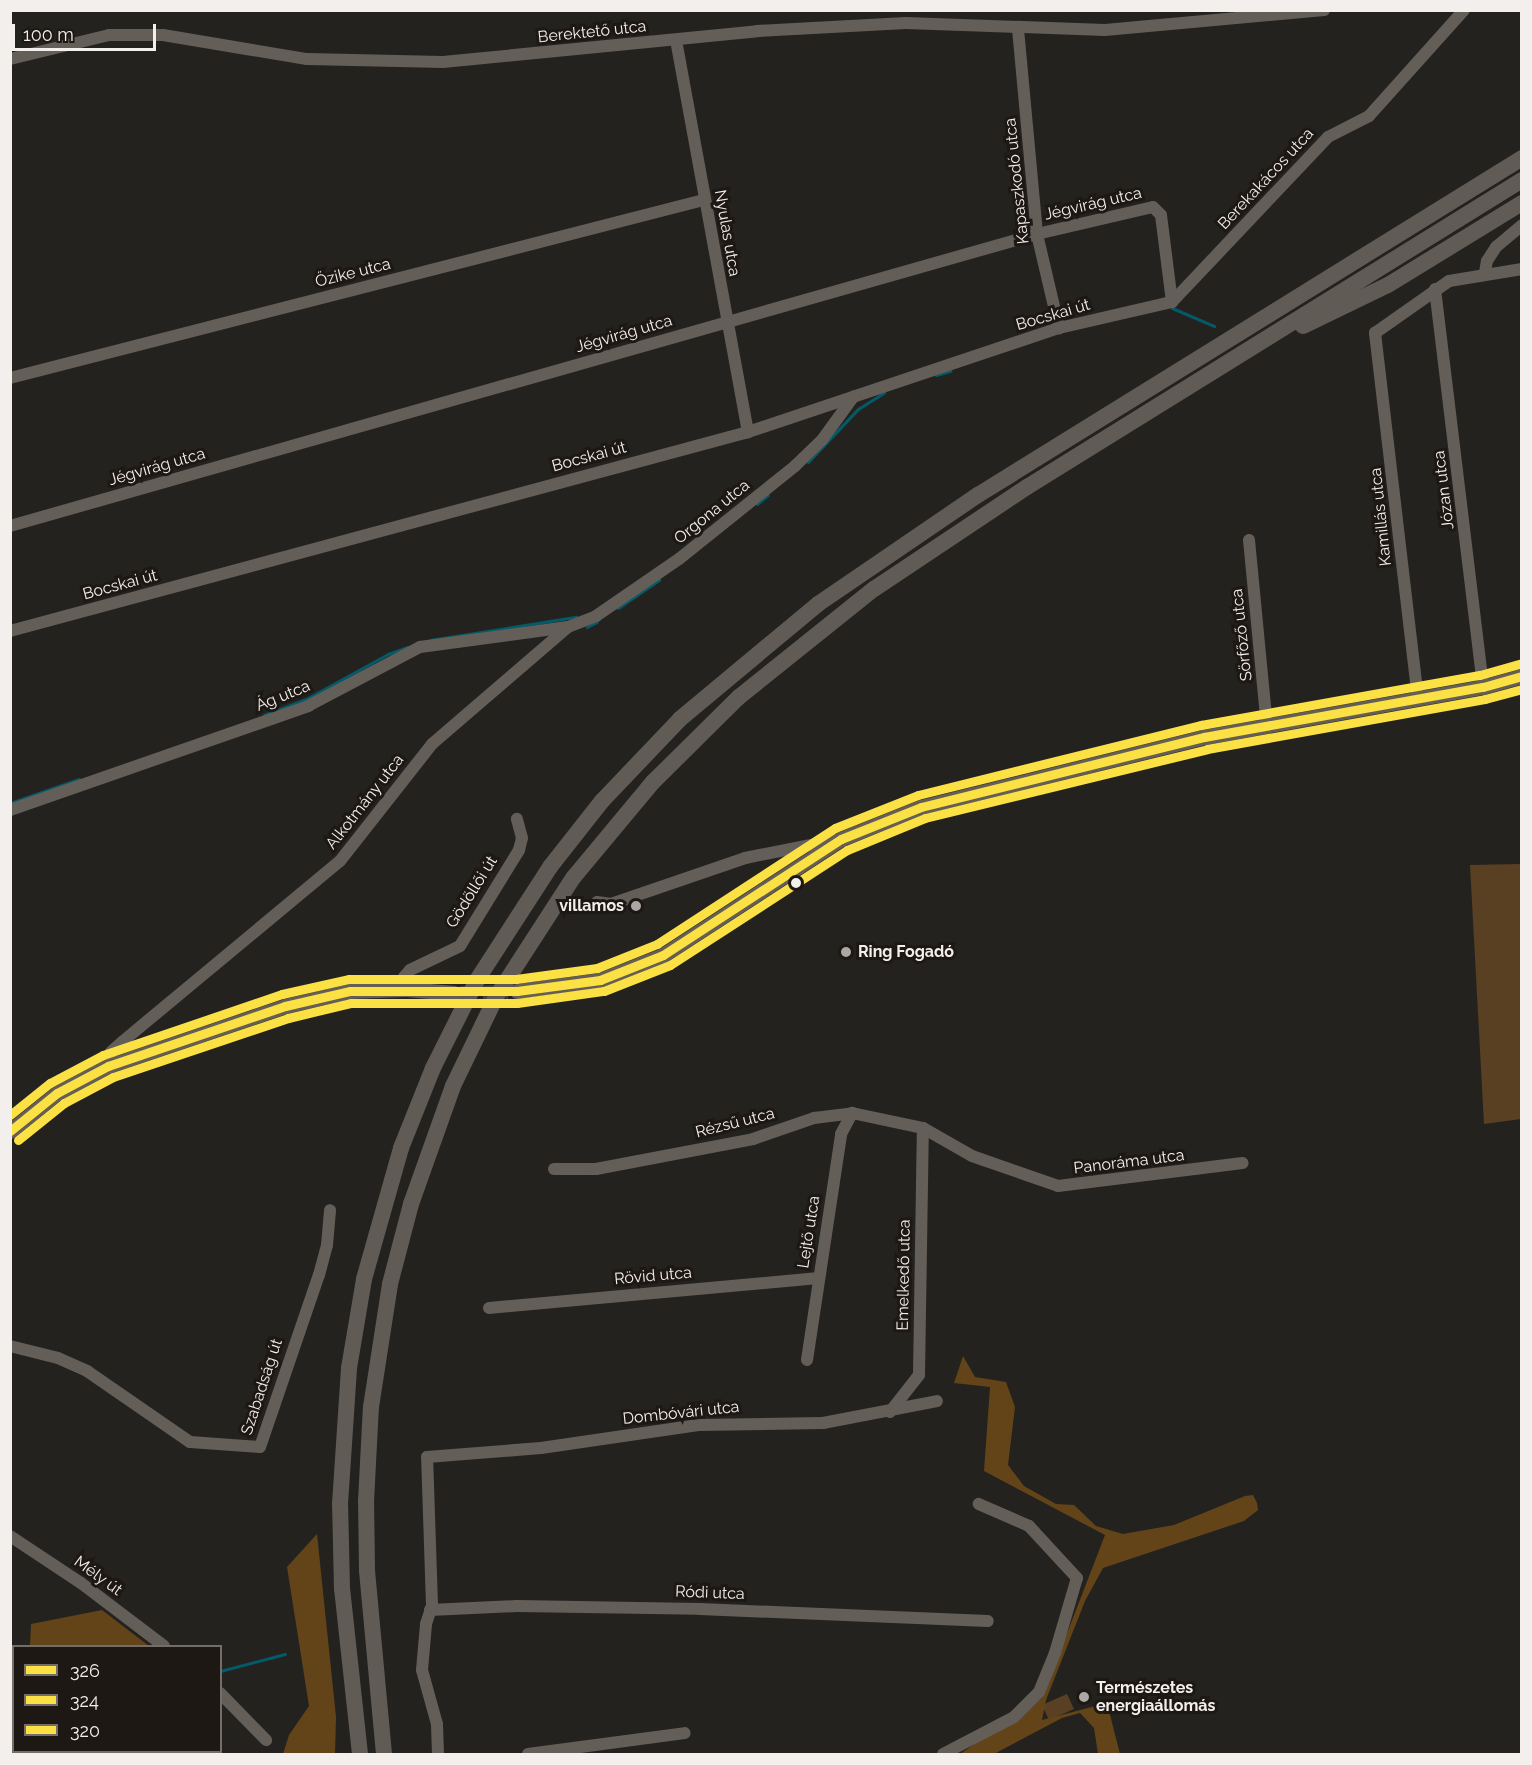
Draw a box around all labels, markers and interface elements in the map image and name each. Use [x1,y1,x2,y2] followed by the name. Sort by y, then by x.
[15,12,159,50] scale bar
[537,17,647,47] street label: Berektető utca
[23,24,74,45] text: 100 m
[1001,117,1033,245] street label: Kapaszkodó utca
[1214,124,1318,234] street label: Berekakácos utca
[1042,183,1144,225] street label: Jégvirág utca
[710,188,744,278] street label: Nyulas utca
[313,254,393,292] street label: Őzike utca
[1014,295,1092,335] street label: Bocskai út
[574,311,674,357] street label: Jégvirág utca
[550,438,628,476] street label: Bocskai út
[107,444,207,490] street label: Jégvirág utca
[1430,450,1458,530] street label: Józan utca
[1366,467,1396,567] street label: Kamillás utca
[671,476,753,548] street label: Orgona utca
[81,566,159,604] street label: Bocskai út
[1228,588,1256,682] street label: Sörfőző utca
[253,676,313,716] street label: Ág utca
[322,751,408,853] street label: Alkotmány utca
[442,853,502,931] street label: Gödöllői út
[790,877,802,889] unlabelled marker
[559,896,624,916] place label: villamos
[629,899,643,913] marker: villamos
[858,942,954,962] place label: Ring Fogadó
[839,945,853,959] marker: Ring Fogadó
[693,1104,777,1142] street label: Rézsű utca
[1073,1146,1185,1178] street label: Panoráma utca
[794,1194,824,1270] street label: Lejtő utca
[893,1219,915,1331] street label: Emelkedő utca
[613,1263,693,1289] street label: Rövid utca
[237,1336,287,1438] street label: Szabadság út
[622,1397,740,1429] street label: Dombóvári utca
[70,1552,126,1600] street label: Mély út
[675,1582,745,1604] street label: Ródi utca
[12,1645,222,1753] legend
[70,1660,100,1681] text: 326
[1096,1678,1215,1716] place label: Természetes energiaállomás
[70,1690,99,1711] text: 324
[1077,1690,1091,1704] marker: Természetes energiaállomás
[70,1720,100,1741] text: 320

